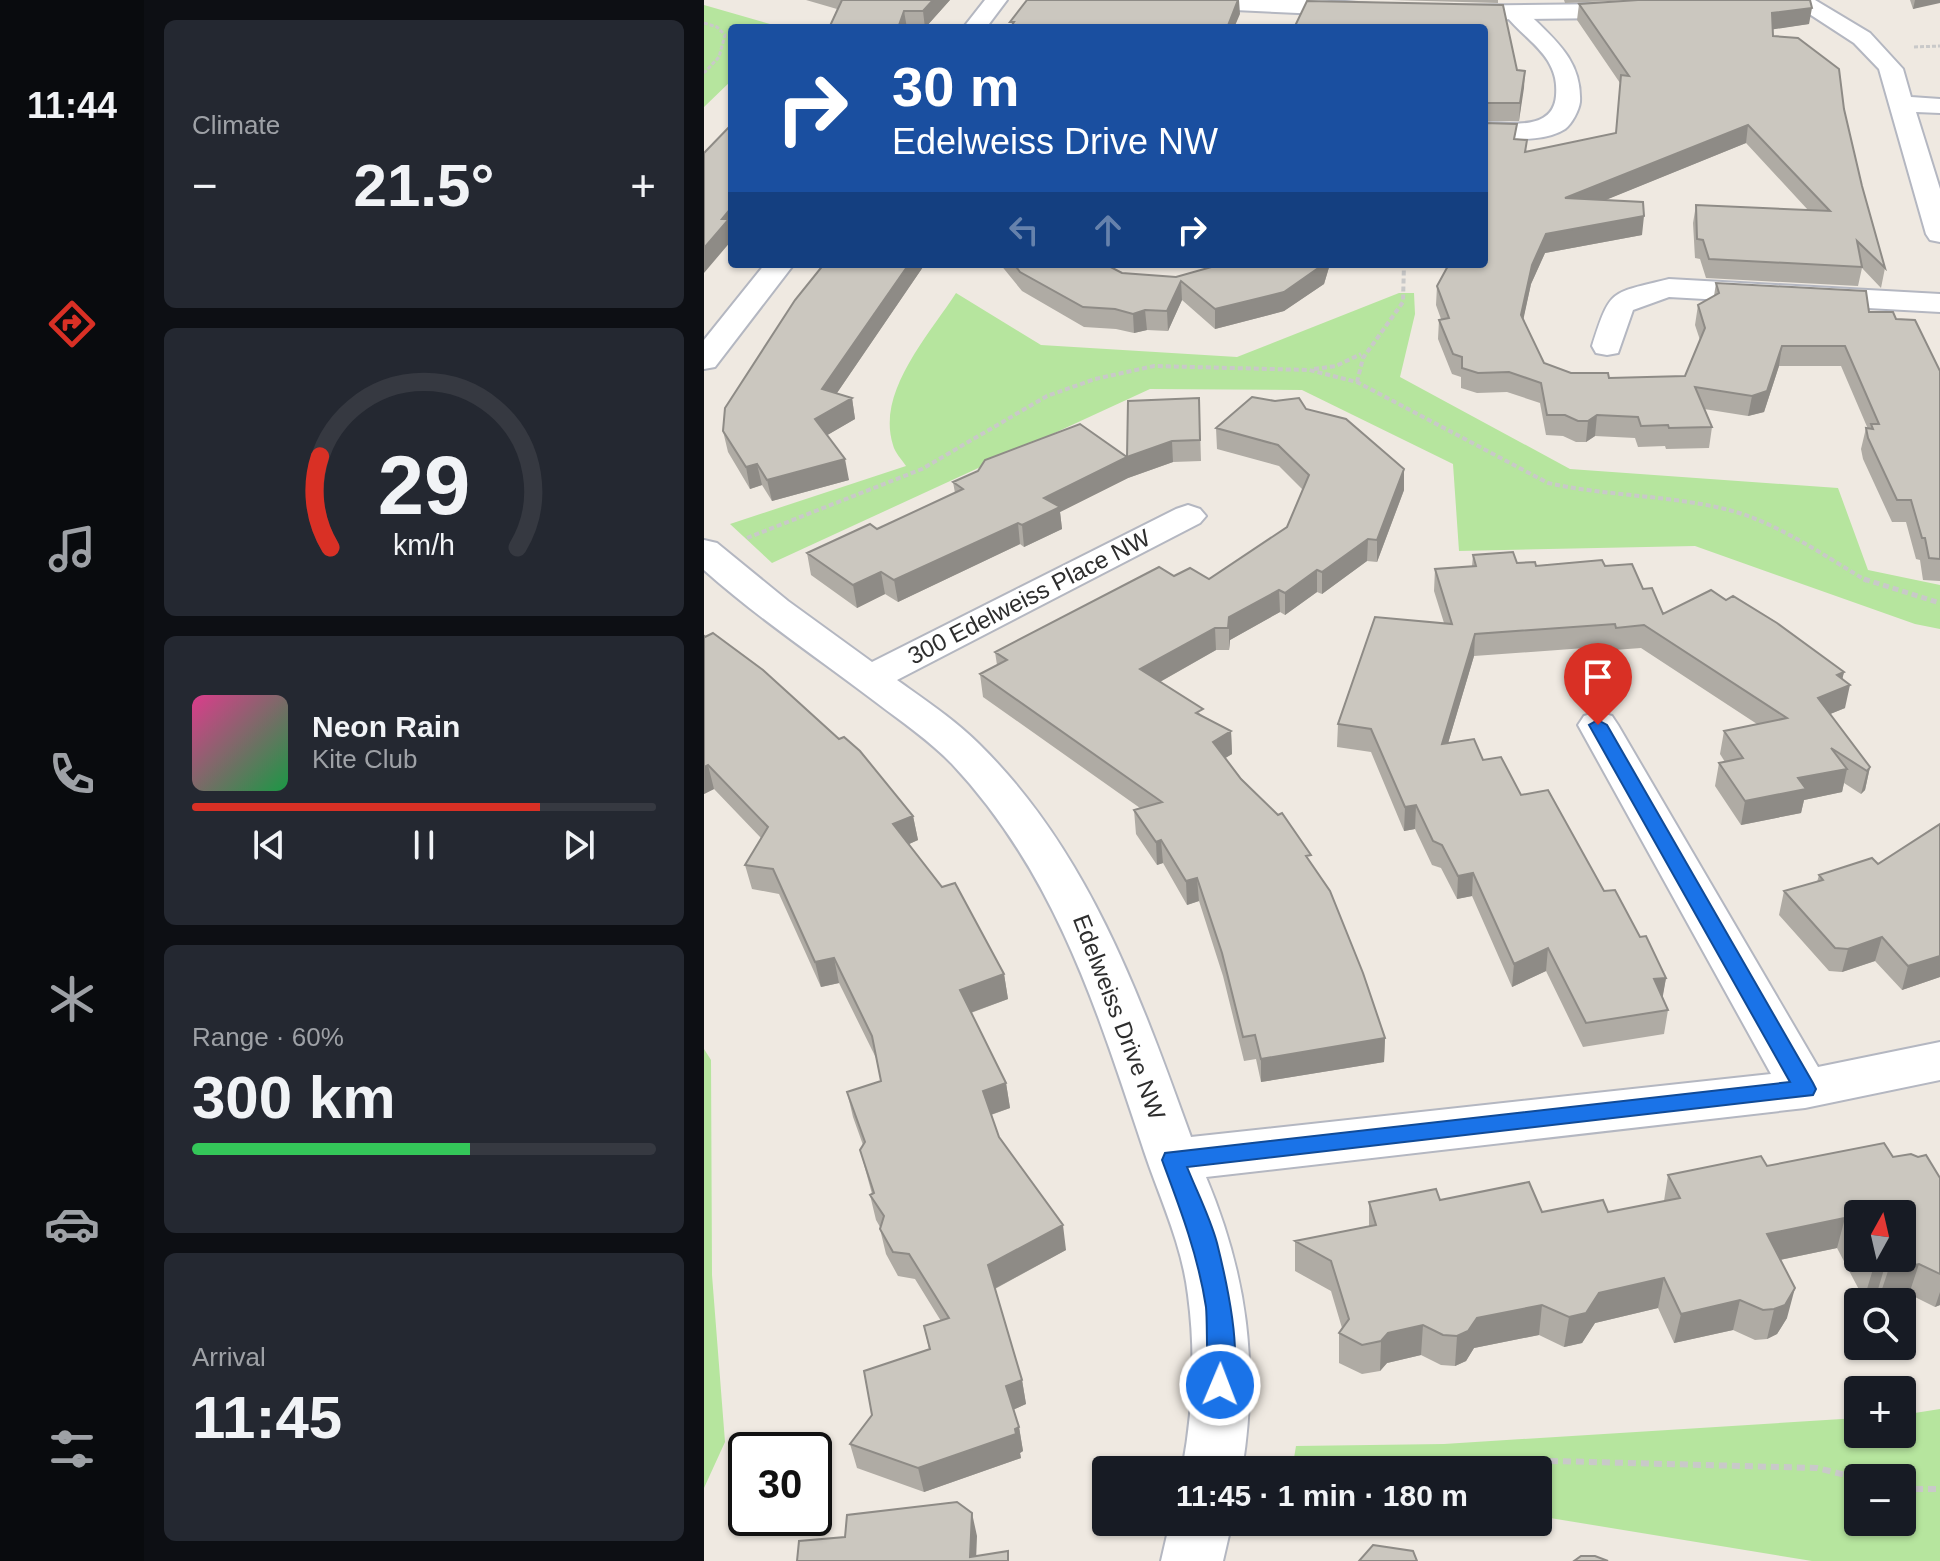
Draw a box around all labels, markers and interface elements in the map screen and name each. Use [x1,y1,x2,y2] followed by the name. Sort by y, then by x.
[892,55,1020,118] text: 30 m
[760,56,864,160] icon: right
[27,85,117,126] text: 11:44
[192,110,280,140] text: Climate
[892,121,1218,162] text: Edelweiss Drive NW
[354,152,494,219] text: 21.5°
[192,161,218,210] text: −
[630,161,656,210] text: +
[1002,208,1046,252] icon: left
[1086,208,1130,252] icon: ahead
[1170,208,1214,252] icon: right
[44,296,100,352] icon: directions
[378,439,470,532] text: 29
[44,521,100,577] icon: music
[903,524,1155,669] street label: 300 Edelweiss Place NW
[393,529,455,561] text: km/h
[1564,643,1632,725] pin
[1576,655,1620,699] icon: arrive
[312,710,460,743] text: Neon Rain
[312,744,418,774] text: Kite Club
[44,746,100,802] icon: phone
[247,823,291,867] icon: previous
[402,823,446,867] icon: pause
[557,823,601,867] icon: next
[1068,911,1171,1123] street label: Edelweiss Drive NW
[44,971,100,1027] icon: climate
[192,1022,344,1052] text: Range · 60%
[192,1064,396,1131] text: 300 km
[44,1196,100,1252] icon: car
[1844,1200,1916,1272] north arrow
[1844,1200,1916,1536] map controls
[1844,1288,1916,1360] button: search
[192,1342,266,1372] text: Arrival
[1178,1343,1262,1427] position arrow
[1844,1376,1916,1448] button: +
[192,1384,342,1451] text: 11:45
[44,1421,100,1477] icon: filters
[728,1432,832,1536] speed limit sign: 30
[1844,1464,1916,1536] button: −
[1176,1479,1468,1512] text: 11:45 · 1 min · 180 m

